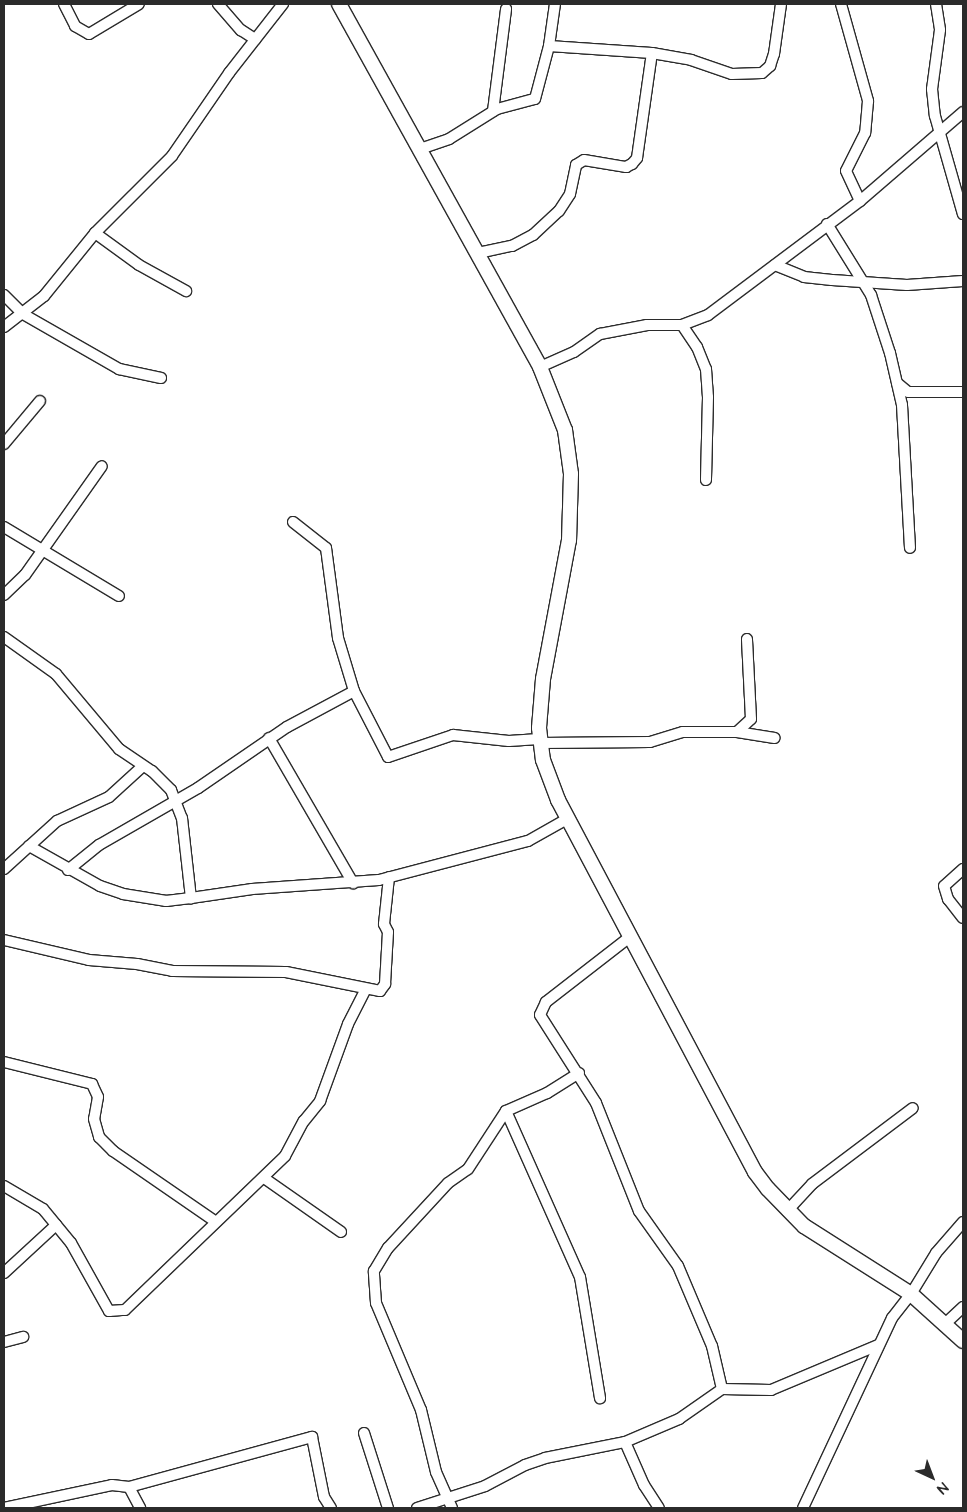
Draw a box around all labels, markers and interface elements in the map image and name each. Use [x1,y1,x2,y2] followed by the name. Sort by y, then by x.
[907,1452,957,1502] north arrow
[932,1478,952,1498] text: N

